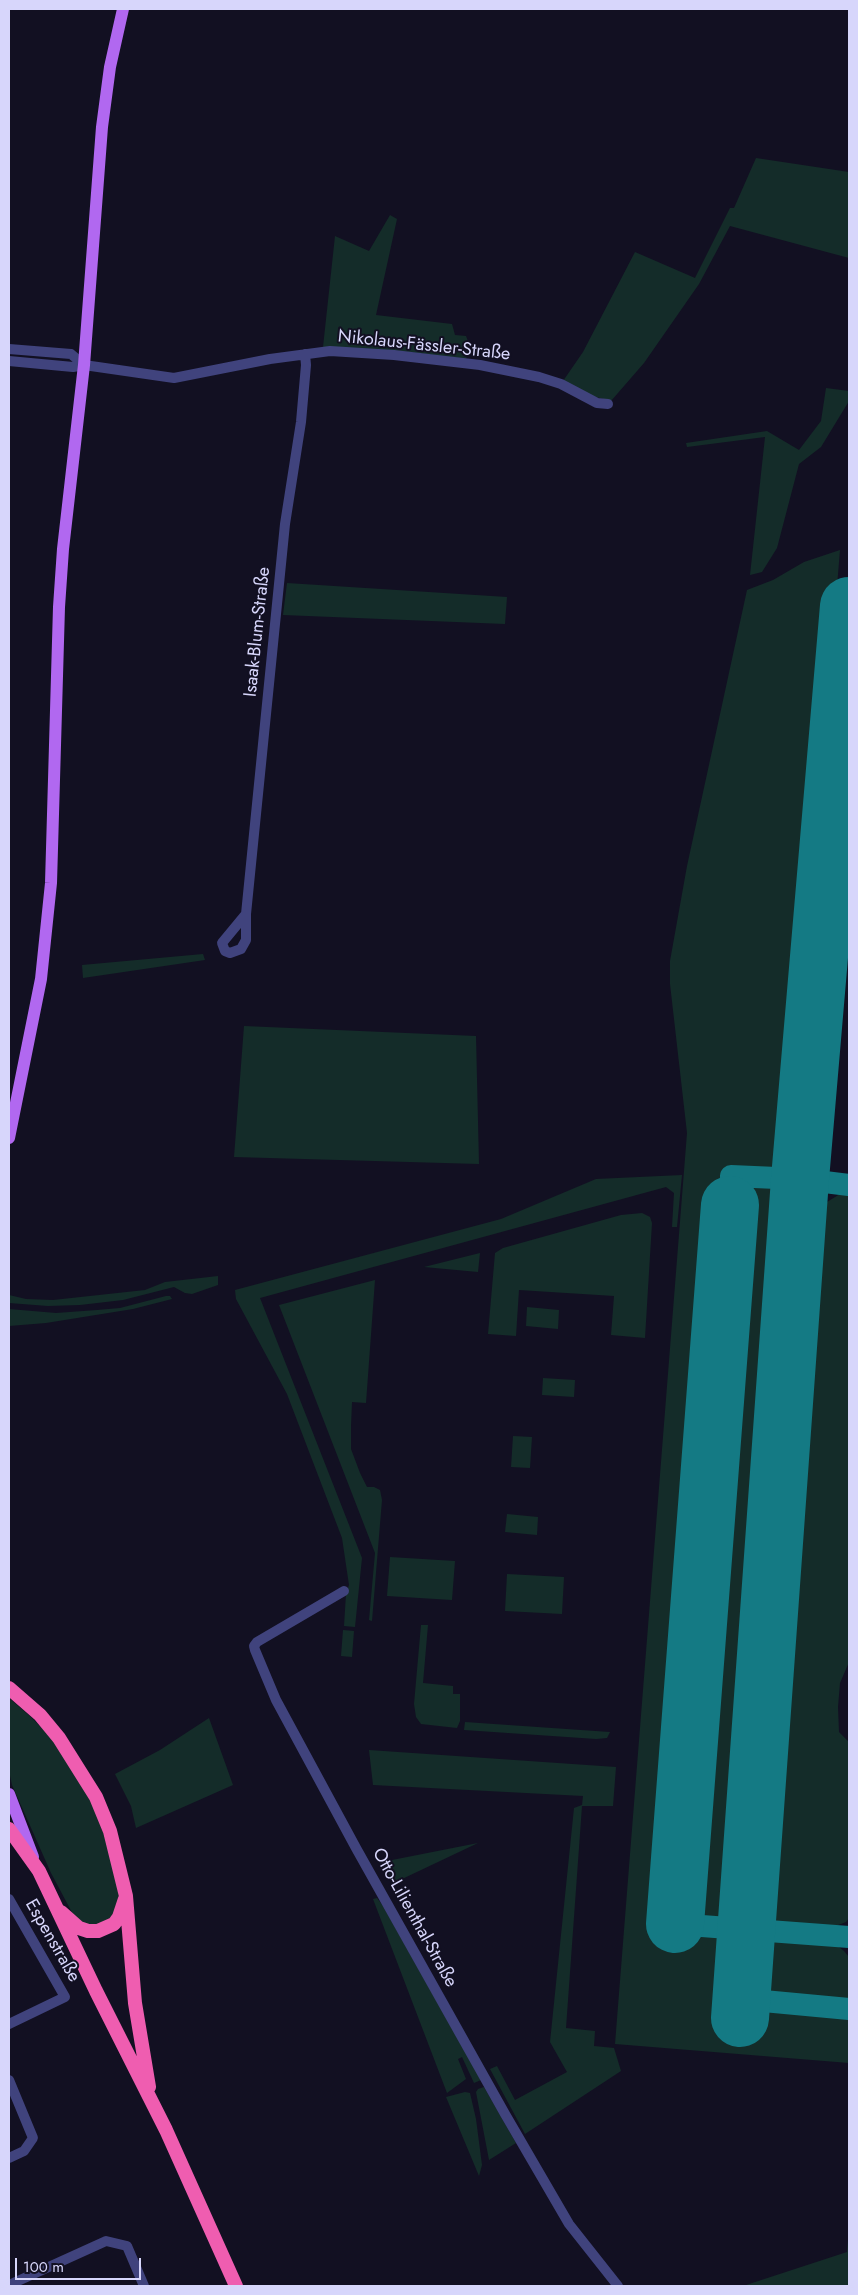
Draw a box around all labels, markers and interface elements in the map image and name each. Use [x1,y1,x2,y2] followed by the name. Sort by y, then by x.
[337,326,511,366] street label: Nikolaus-Fässler-Straße
[240,566,276,698] street label: Isaak-Blum-Straße
[367,1845,461,1991] street label: Otto-Lilienthal-Straße
[20,1896,84,1986] street label: Espenstraße
[18,2248,144,2280] scale bar
[23,2256,64,2278] text: 100 m

